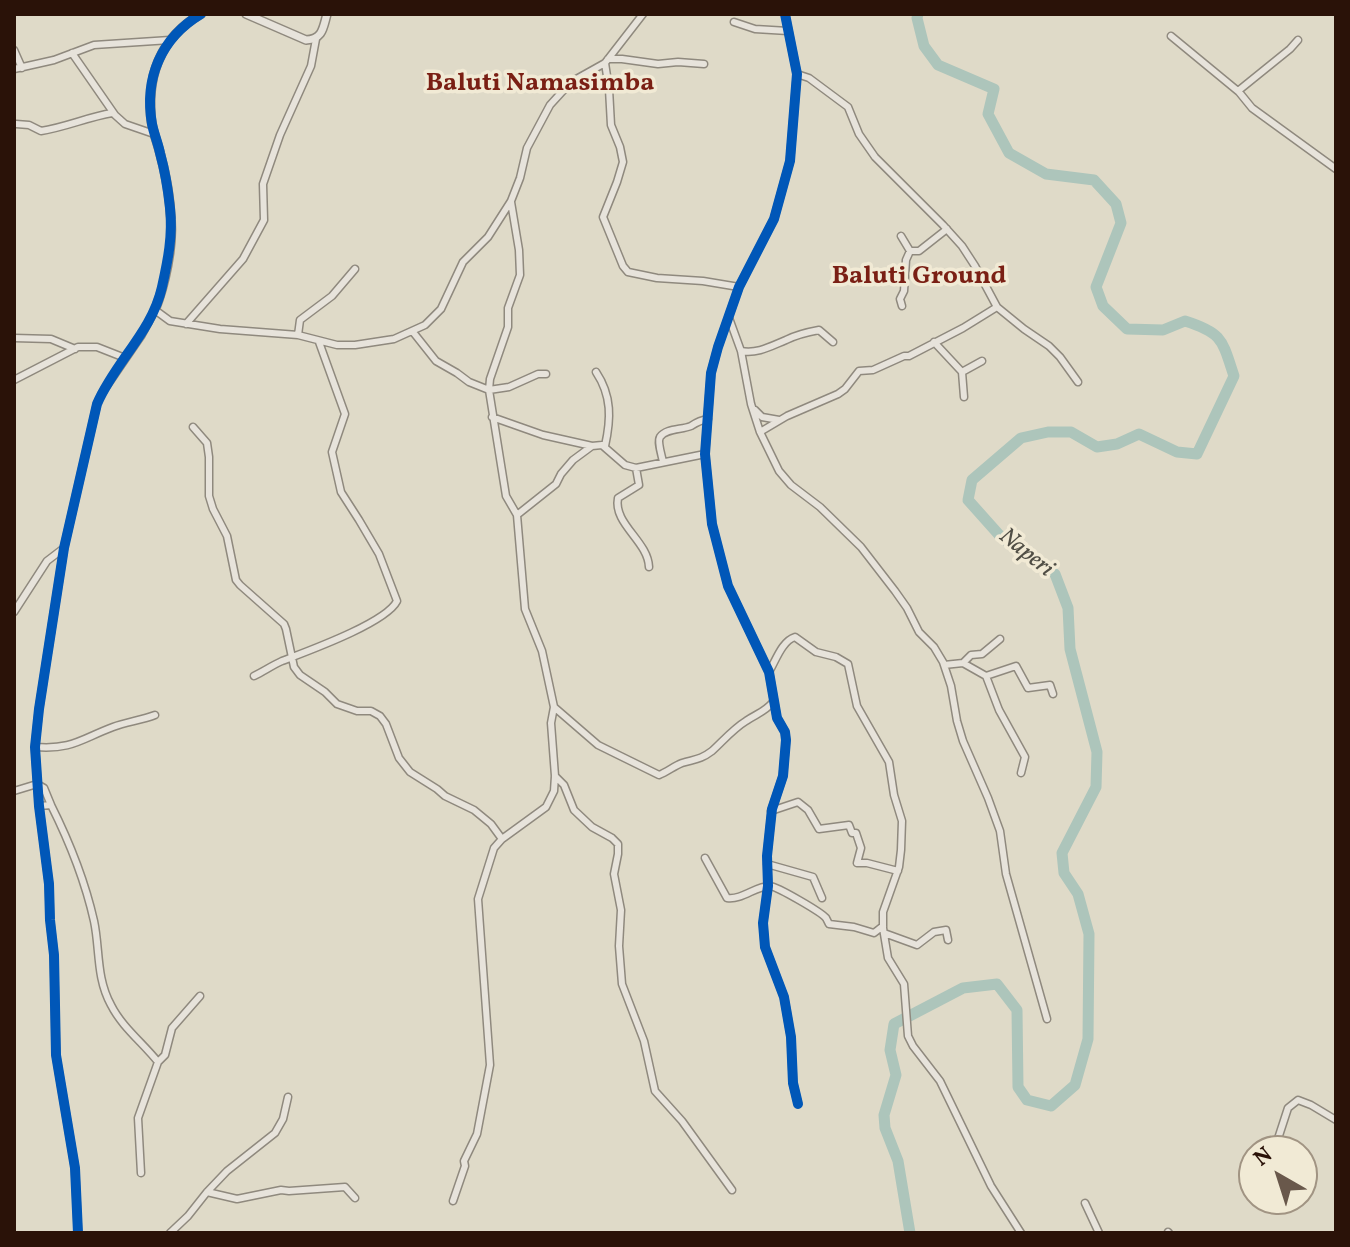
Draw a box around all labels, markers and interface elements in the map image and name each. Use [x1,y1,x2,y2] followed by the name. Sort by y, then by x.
[426,69,654,101] district label: Baluti Namasimba
[832,262,1006,294] district label: Baluti Ground
[992,523,1058,585] water label: Naperi
[1238,1135,1318,1215] north arrow
[1248,1140,1280,1175] text: N

